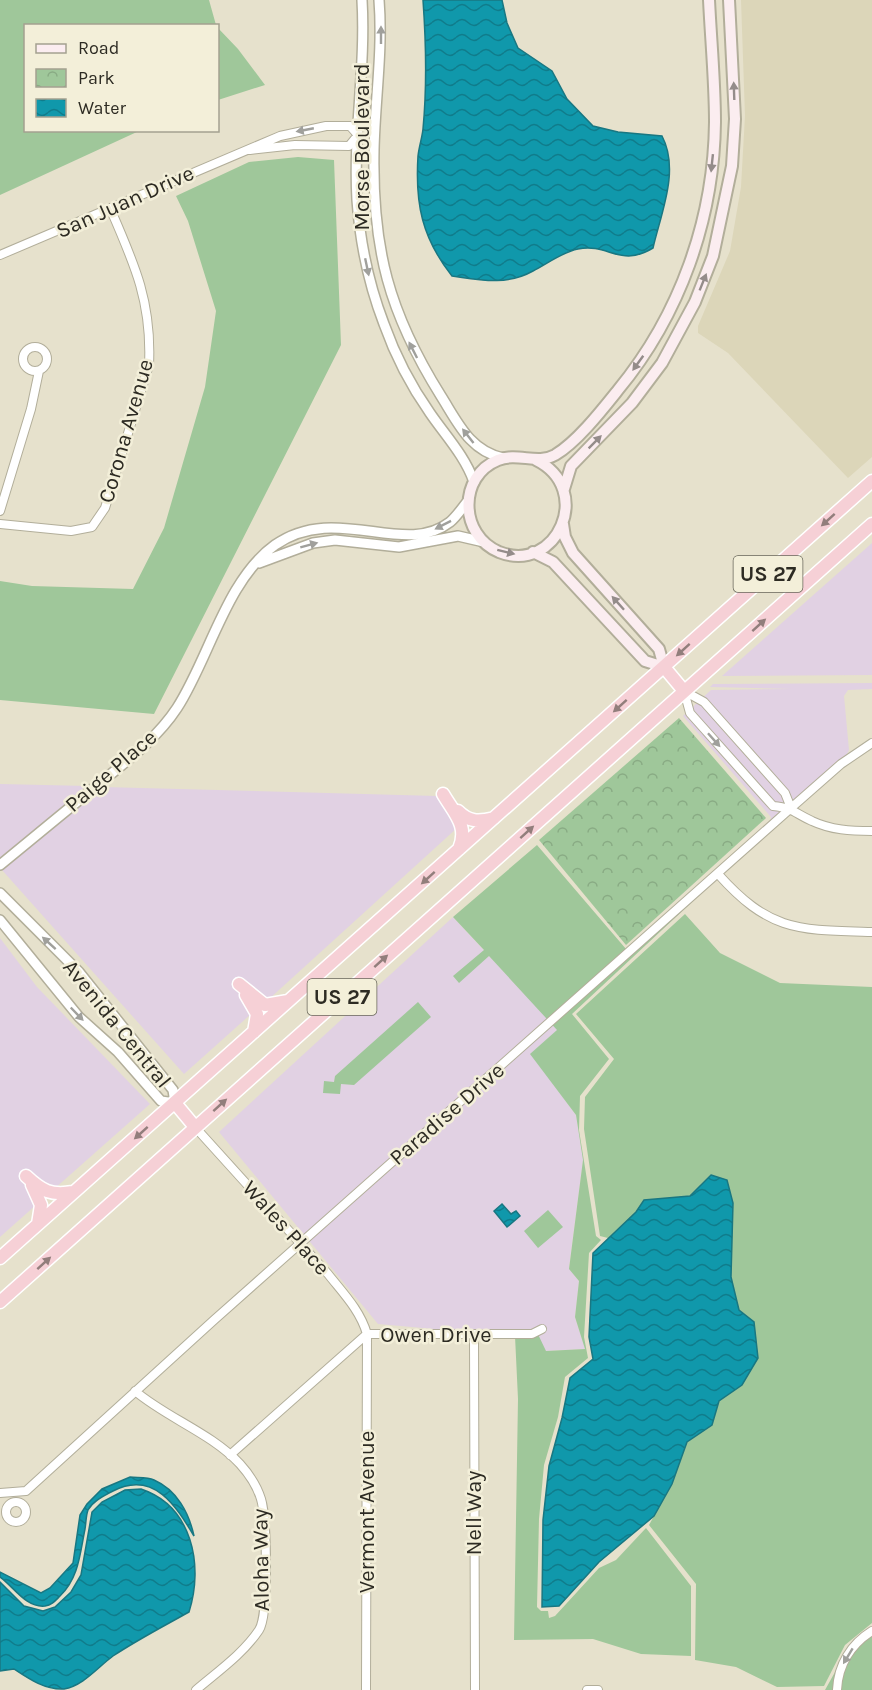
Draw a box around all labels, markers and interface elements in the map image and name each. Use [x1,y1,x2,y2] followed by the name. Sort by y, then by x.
[24,24,219,132] legend
[376,26,386,45] one-way arrow
[78,37,119,59] text: Road
[349,63,375,231] street label: Morse Boulevard
[78,67,115,89] text: Park
[729,82,739,101] one-way arrow
[78,97,126,119] text: Water
[295,126,314,135] one-way arrow
[707,154,717,173] one-way arrow
[52,160,198,244] street label: San Juan Drive
[363,258,372,277] one-way arrow
[698,273,708,291] one-way arrow
[409,341,419,359] one-way arrow
[632,355,644,371] one-way arrow
[93,356,159,506] street label: Corona Avenue
[461,428,474,444] one-way arrow
[587,435,602,449] one-way arrow
[821,513,836,526] one-way arrow
[434,521,451,530] one-way arrow
[300,539,318,549] one-way arrow
[497,548,515,558] one-way arrow
[734,556,802,592] road number: US 27
[611,596,625,611] one-way arrow
[751,619,766,632] one-way arrow
[676,643,691,656] one-way arrow
[613,699,628,712] one-way arrow
[60,724,162,818] street label: Paige Place
[707,732,720,747] one-way arrow
[519,826,534,839] one-way arrow
[420,871,435,885] one-way arrow
[42,937,57,950] one-way arrow
[374,954,389,968] one-way arrow
[57,955,177,1093] street label: Avenida Central
[308,979,376,1015] road number: US 27
[70,1006,84,1021] one-way arrow
[384,1057,510,1171] street label: Paradise Drive
[212,1099,227,1112] one-way arrow
[134,1126,149,1139] one-way arrow
[237,1175,335,1281] street label: Wales Place
[36,1256,51,1270] one-way arrow
[380,1322,492,1348] street label: Owen Drive
[354,1431,380,1593] street label: Vermont Avenue
[461,1470,487,1556] street label: Nell Way
[247,1508,275,1612] street label: Aloha Way
[842,1648,853,1664] one-way arrow

